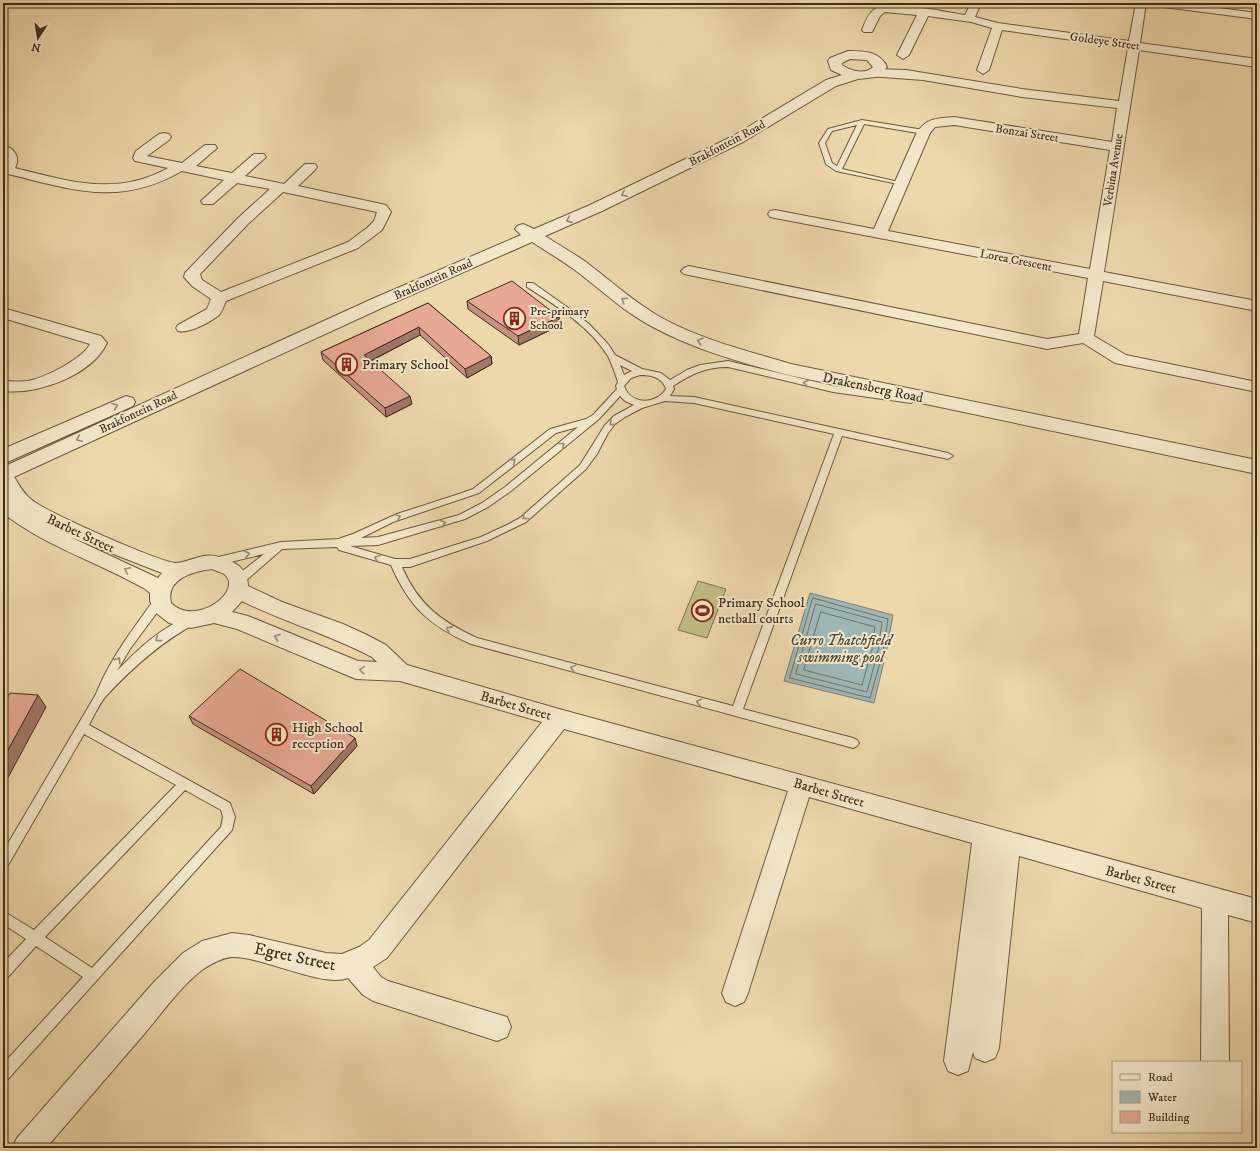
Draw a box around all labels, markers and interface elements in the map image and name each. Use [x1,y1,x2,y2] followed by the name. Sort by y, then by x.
[18,18,58,58] north arrow
[1069,29,1141,54] street label: Goldeye Street
[30,39,42,55] text: N
[686,117,768,170] street label: Brakfontein Road
[994,121,1060,146] street label: Bonzai Street
[1100,133,1127,209] street label: Verbina Avenue
[621,189,628,197] one-way arrow
[565,215,573,223] one-way arrow
[979,246,1053,275] street label: Lorea Crescent
[392,255,475,303] street label: Brakfontein Road
[621,297,628,305] one-way arrow
[530,304,589,333] place label: Pre-primary School
[501,305,527,331] building icon: Pre-primary School
[697,337,704,346] one-way arrow
[334,351,360,377] building icon: Primary School
[362,356,449,374] place label: Primary School
[821,369,925,407] street label: Drakensberg Road
[803,380,809,388] one-way arrow
[97,388,180,437] street label: Brakfontein Road
[112,403,119,411] one-way arrow
[609,418,617,426] one-way arrow
[75,434,83,442] one-way arrow
[558,442,565,449] one-way arrow
[509,458,516,465] one-way arrow
[44,510,118,558] street label: Barbet Street
[395,513,402,521] one-way arrow
[523,513,530,520] one-way arrow
[439,519,446,528] one-way arrow
[244,550,250,558] one-way arrow
[374,554,381,562] one-way arrow
[124,567,132,575] one-way arrow
[718,594,805,628] place label: Primary School netball courts
[689,597,715,623] sports icon: Primary School netball courts
[446,627,453,634] one-way arrow
[790,631,895,667] water label: Curro Thatchfield swimming pool
[155,634,162,642] one-way arrow
[274,634,282,642] one-way arrow
[113,657,121,664] one-way arrow
[570,664,577,673] one-way arrow
[358,665,365,674] one-way arrow
[478,687,554,725] street label: Barbet Street
[695,698,702,706] one-way arrow
[292,719,364,753] place label: High School reception
[263,722,289,748] building icon: High School reception
[791,774,867,812] street label: Barbet Street
[1103,862,1179,898] street label: Barbet Street
[252,938,338,976] street label: Egret Street
[1112,1061,1242,1133] legend
[1148,1070,1173,1085] text: Road
[1147,1090,1177,1105] text: Water
[1148,1110,1189,1125] text: Building

